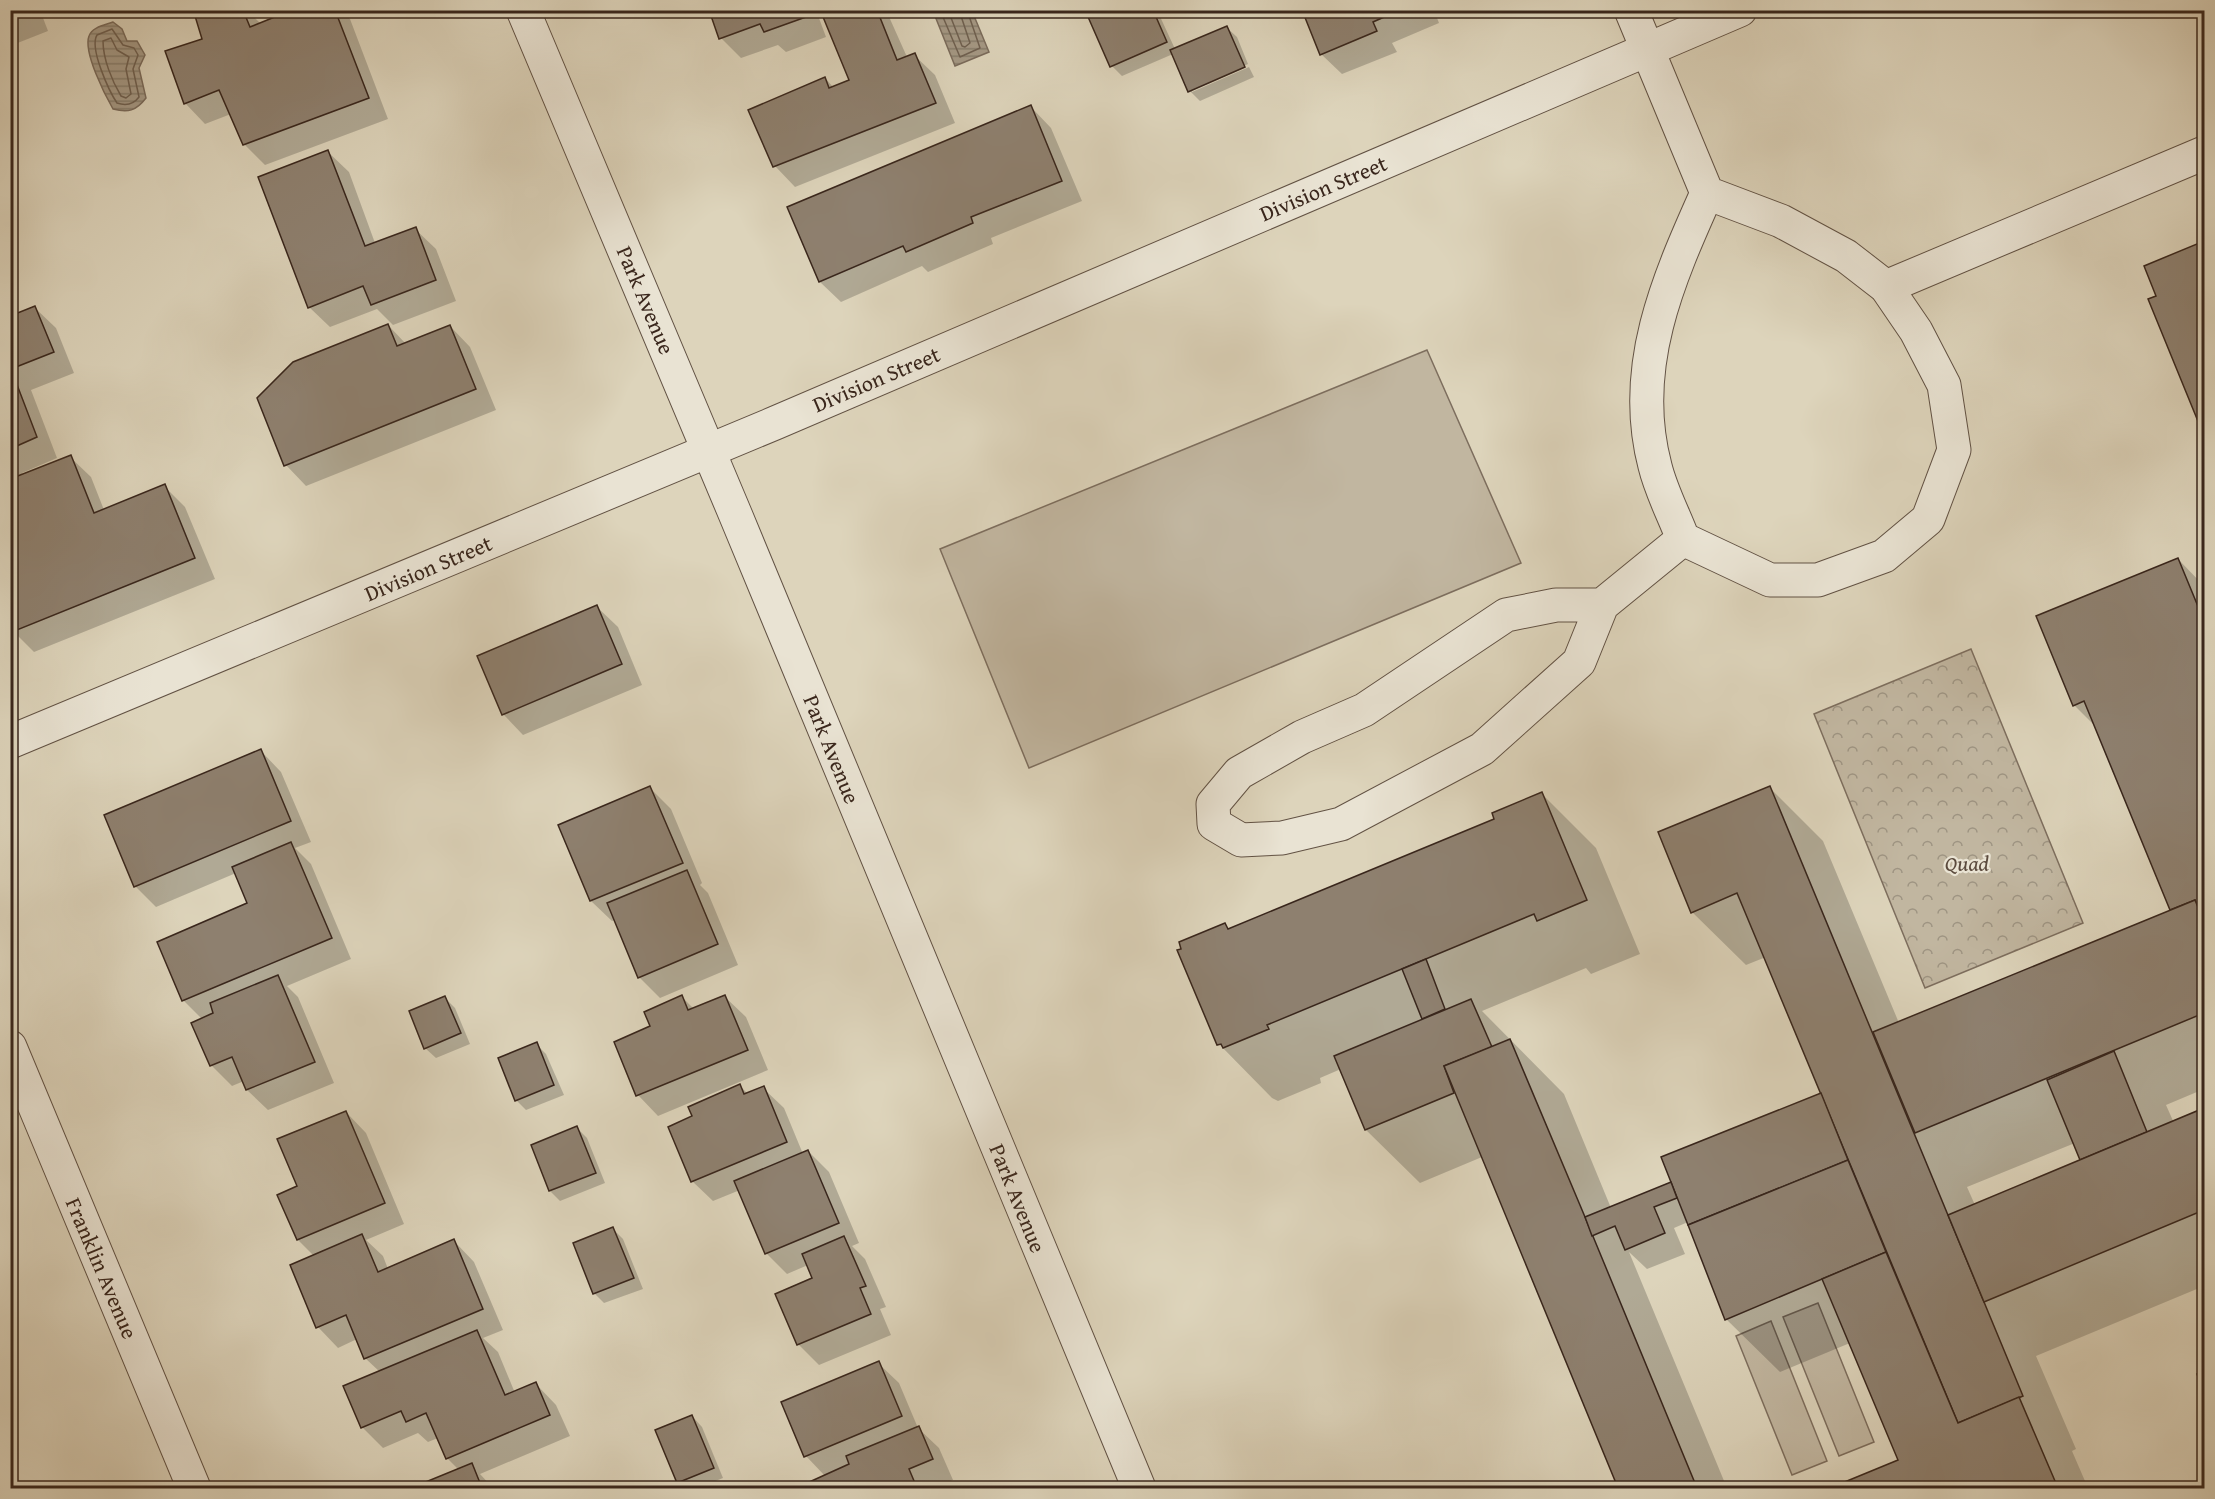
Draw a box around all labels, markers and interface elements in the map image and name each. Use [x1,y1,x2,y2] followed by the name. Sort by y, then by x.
[1254,147,1392,229] street label: Division Street
[609,241,683,359] street label: Park Avenue
[807,338,945,420] street label: Division Street
[359,527,497,609] street label: Division Street
[796,690,868,808] street label: Park Avenue
[1945,847,1990,879] park label: Quad
[982,1139,1054,1257] street label: Park Avenue
[58,1192,146,1344] street label: Franklin Avenue

